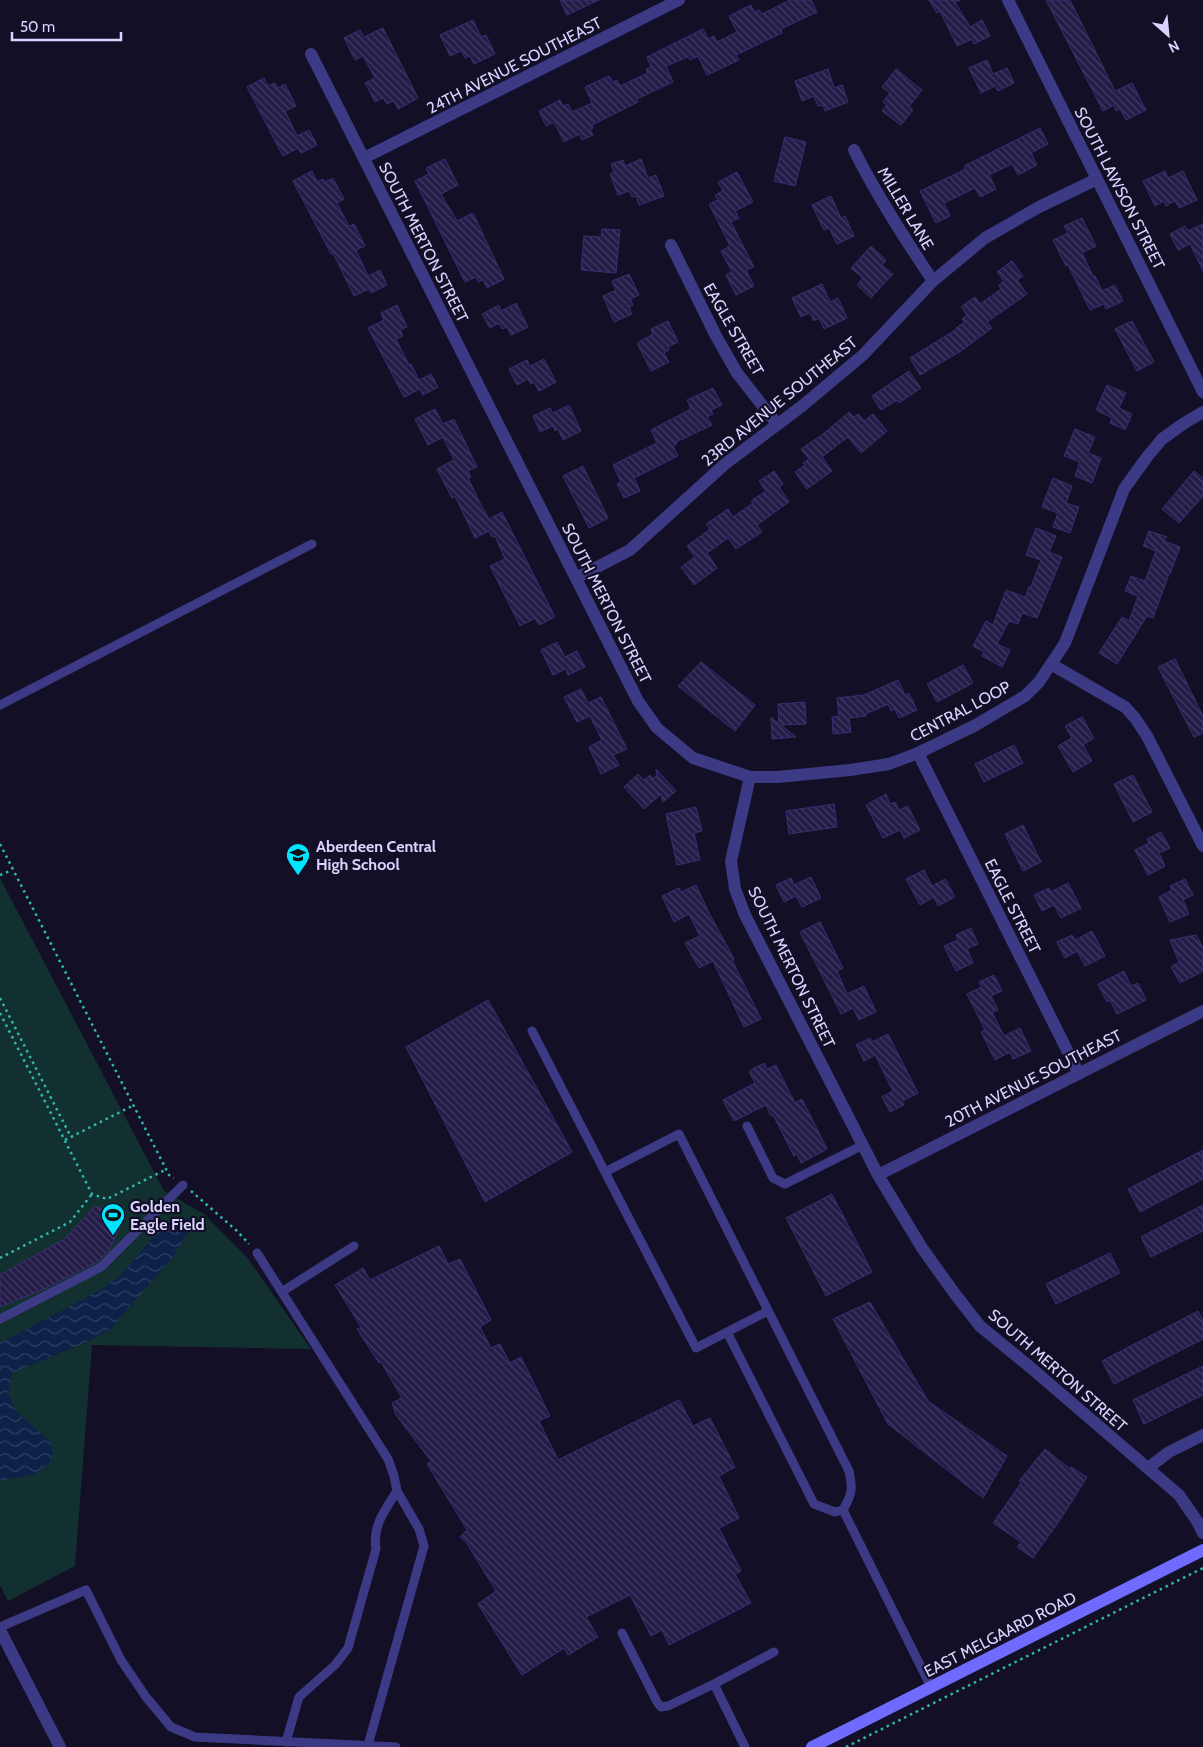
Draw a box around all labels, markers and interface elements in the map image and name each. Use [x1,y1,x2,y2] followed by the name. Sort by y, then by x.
[12,10,121,42] scale bar
[1143,10,1193,60] north arrow
[424,13,605,118] street label: 24TH AVENUE SOUTHEAST
[20,18,55,36] text: 50 m
[1165,36,1182,57] text: N
[1070,104,1169,273] street label: SOUTH LAWSON STREET
[375,159,472,326] street label: SOUTH MERTON STREET
[873,163,938,253] street label: MILLER LANE
[699,280,768,379] street label: EAGLE STREET
[698,332,861,470] street label: 23RD AVENUE SOUTHEAST
[558,520,655,687] street label: SOUTH MERTON STREET
[907,677,1014,746] street label: CENTRAL LOOP
[316,837,436,874] place label: Aberdeen Central High School
[285,842,311,876] school or university icon: Aberdeen Central High School
[981,856,1045,957] street label: EAGLE STREET
[744,884,839,1051] street label: SOUTH MERTON STREET
[942,1025,1125,1131] street label: 20TH AVENUE SOUTHEAST
[130,1197,205,1234] place label: Golden Eagle Field
[100,1202,126,1236] sports icon: Golden Eagle Field
[985,1305,1131,1436] street label: SOUTH MERTON STREET
[921,1588,1079,1681] street label: EAST MELGAARD ROAD

